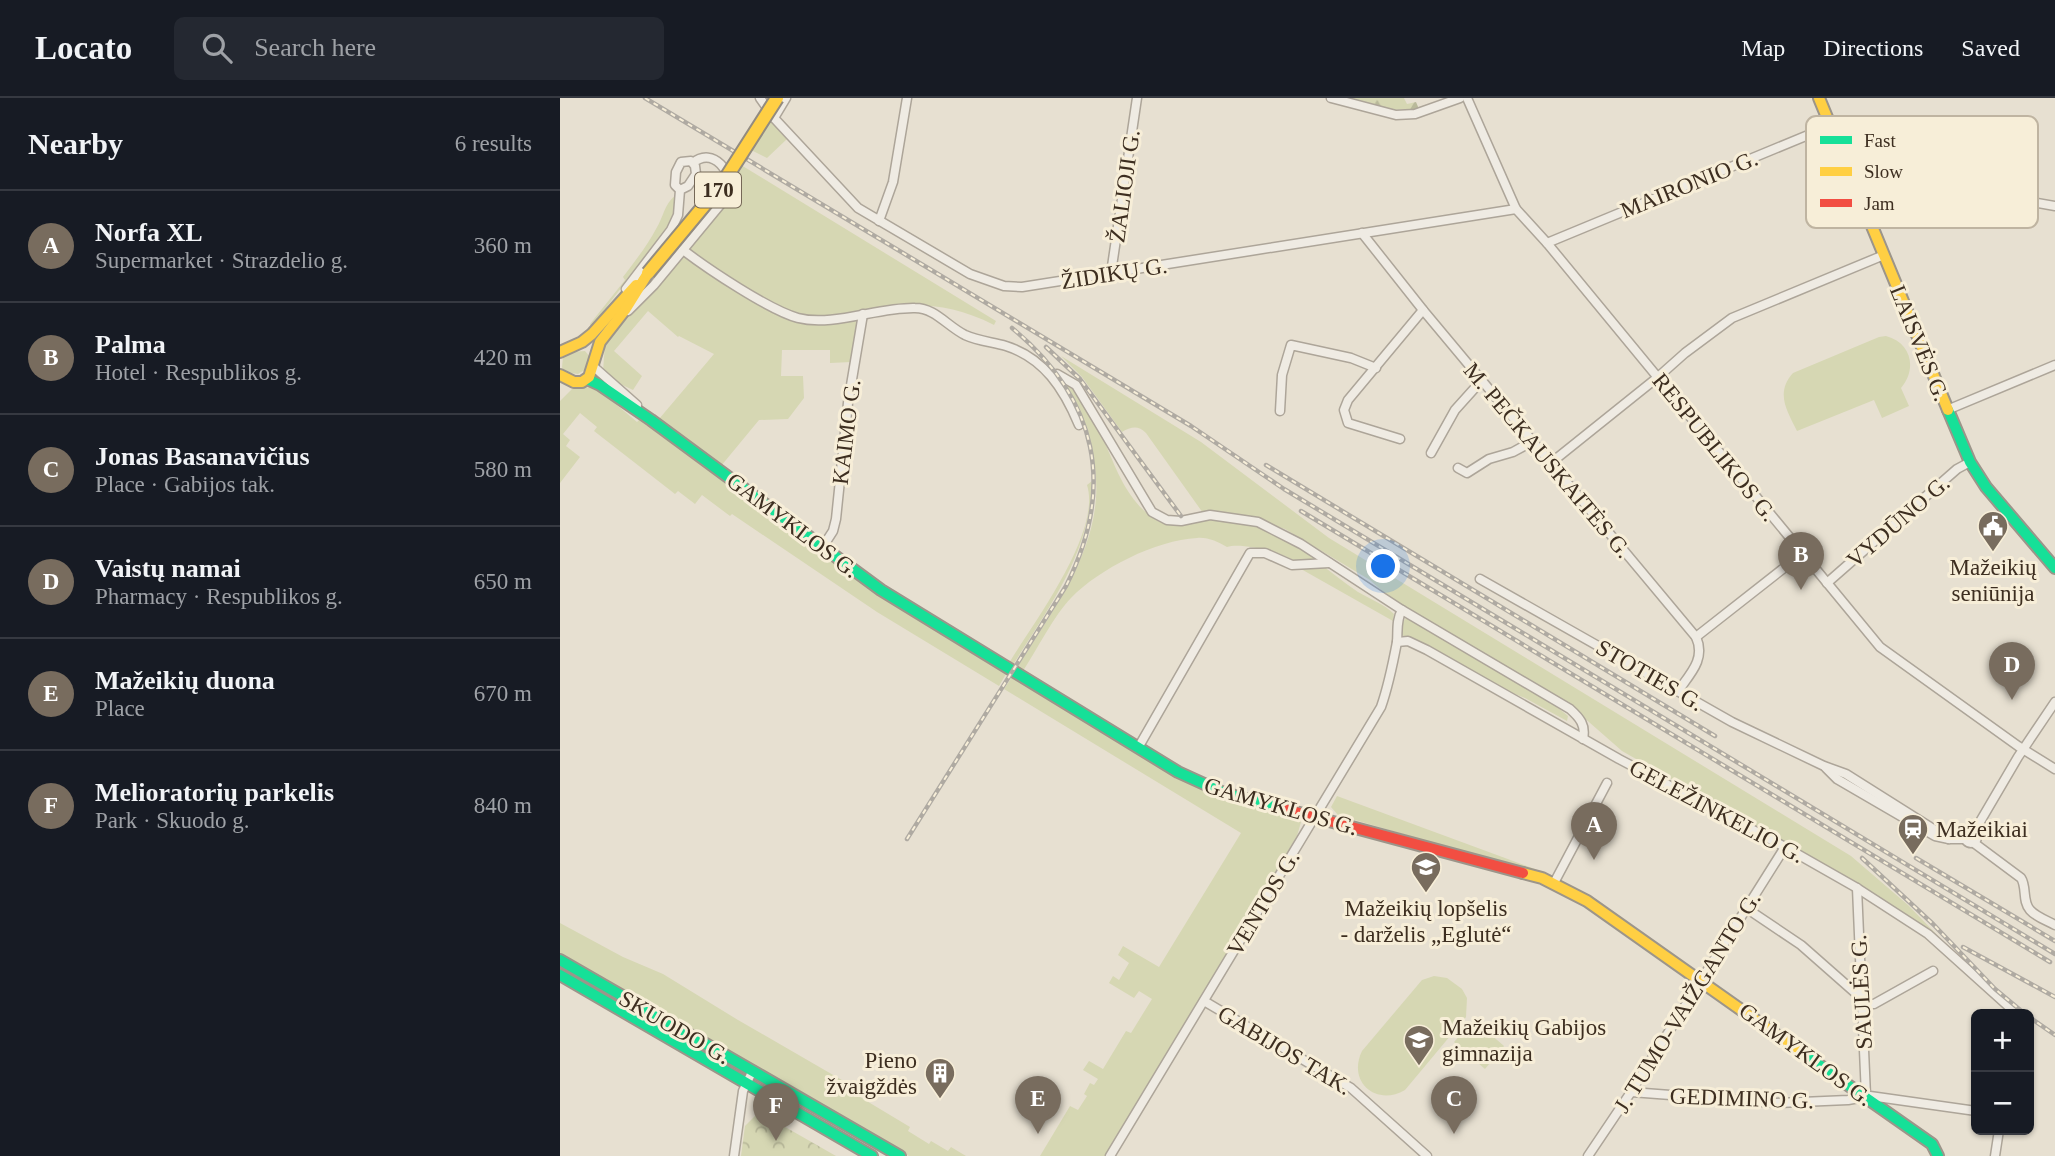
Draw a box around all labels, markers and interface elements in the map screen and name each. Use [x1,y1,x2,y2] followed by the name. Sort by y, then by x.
[174,17,664,80] search box
[198,29,236,67] icon: search
[35,30,132,66] text: Locato
[254,33,376,62] text: Search here
[1741,35,1785,61] text: Map
[1823,35,1923,61] text: Directions
[1961,35,2020,61] text: Saved
[1806,116,2038,228] legend
[28,127,123,160] text: Nearby
[1104,128,1145,244] street label: ŽALIOJI G.
[1864,130,1896,151] text: Fast
[455,131,532,156] text: 6 results
[1617,146,1761,223] street label: MAIRONIO G.
[1864,161,1903,182] text: Slow
[695,172,741,208] road number: 170
[1864,193,1895,214] text: Jam
[95,218,203,247] text: Norfa XL
[43,233,59,258] text: A
[474,233,532,258] text: 360 m
[95,248,348,273] text: Supermarket · Strazdelio g.
[1059,253,1169,294] street label: ŽIDIKŲ G.
[1885,282,1954,405] street label: LAISVĖS G.
[95,330,166,359] text: Palma
[43,345,59,370] text: B
[474,345,532,370] text: 420 m
[1459,357,1637,563] street label: M. PEČKAUSKAITĖS G.
[95,360,302,385] text: Hotel · Respublikos g.
[1647,368,1782,526] street label: RESPUBLIKOS G.
[828,378,865,486] street label: KAIMO G.
[95,442,310,471] text: Jonas Basanavičius
[43,457,59,482] text: C
[474,457,532,482] text: 580 m
[722,468,863,583] street label: GAMYKLOS G.
[1842,470,1955,573] street label: VYDŪNO G.
[95,472,275,497] text: Place · Gabijos tak.
[1976,509,2010,553] public building icon: Mažeikių seniūnija
[1778,532,1824,590] pin: B
[1366,549,1400,583] your location
[95,554,241,583] text: Vaistų namai
[1950,555,2037,606] place label: Mažeikių seniūnija
[43,569,59,594] text: D
[474,569,532,594] text: 650 m
[95,584,343,609] text: Pharmacy · Respublikos g.
[1592,635,1708,716] street label: STOTIES G.
[1989,642,2035,700] pin: D
[95,666,275,695] text: Mažeikių duona
[43,681,59,706] text: E
[474,681,532,706] text: 670 m
[95,696,145,721] text: Place
[1625,755,1808,868] street label: GELEŽINKELIO G.
[1201,773,1360,840] street label: GAMYKLOS G.
[95,778,334,807] text: Melioratorių parkelis
[44,793,58,818] text: F
[474,793,532,818] text: 840 m
[1571,802,1617,860] pin: A
[95,808,250,833] text: Park · Skuodo g.
[1896,812,1930,856] station icon: Mažeikiai
[1936,817,2028,842] place label: Mažeikiai
[1222,846,1305,960] street label: VENTOS G.
[1409,850,1443,894] school or university icon: Mažeikių lopšelis - darželis „Eglutė“
[1609,887,1766,1117] street label: J. TUMO-VAIŽGANTO G.
[1340,896,1512,947] place label: Mažeikių lopšelis - darželis „Eglutė“
[1846,934,1877,1050] street label: SAULĖS G.
[615,986,735,1069] street label: SKUODO G.
[1734,998,1877,1111] street label: GAMYKLOS G.
[1214,1001,1356,1100] street label: GABIJOS TAK.
[1971,1009,2034,1135] map controls
[1971,1009,2034,1072] button: +
[1442,1015,1606,1066] place label: Mažeikių Gabijos gimnazija
[1402,1023,1436,1067] school or university icon: Mažeikių Gabijos gimnazija
[826,1048,917,1099] place label: Pieno žvaigždės
[923,1056,957,1100] building icon: Pieno žvaigždės
[1971,1072,2034,1135] button: −
[1015,1076,1061,1134] pin: E
[1431,1076,1477,1134] pin: C
[753,1083,799,1141] pin: F
[1669,1083,1815,1114] street label: GEDIMINO G.

